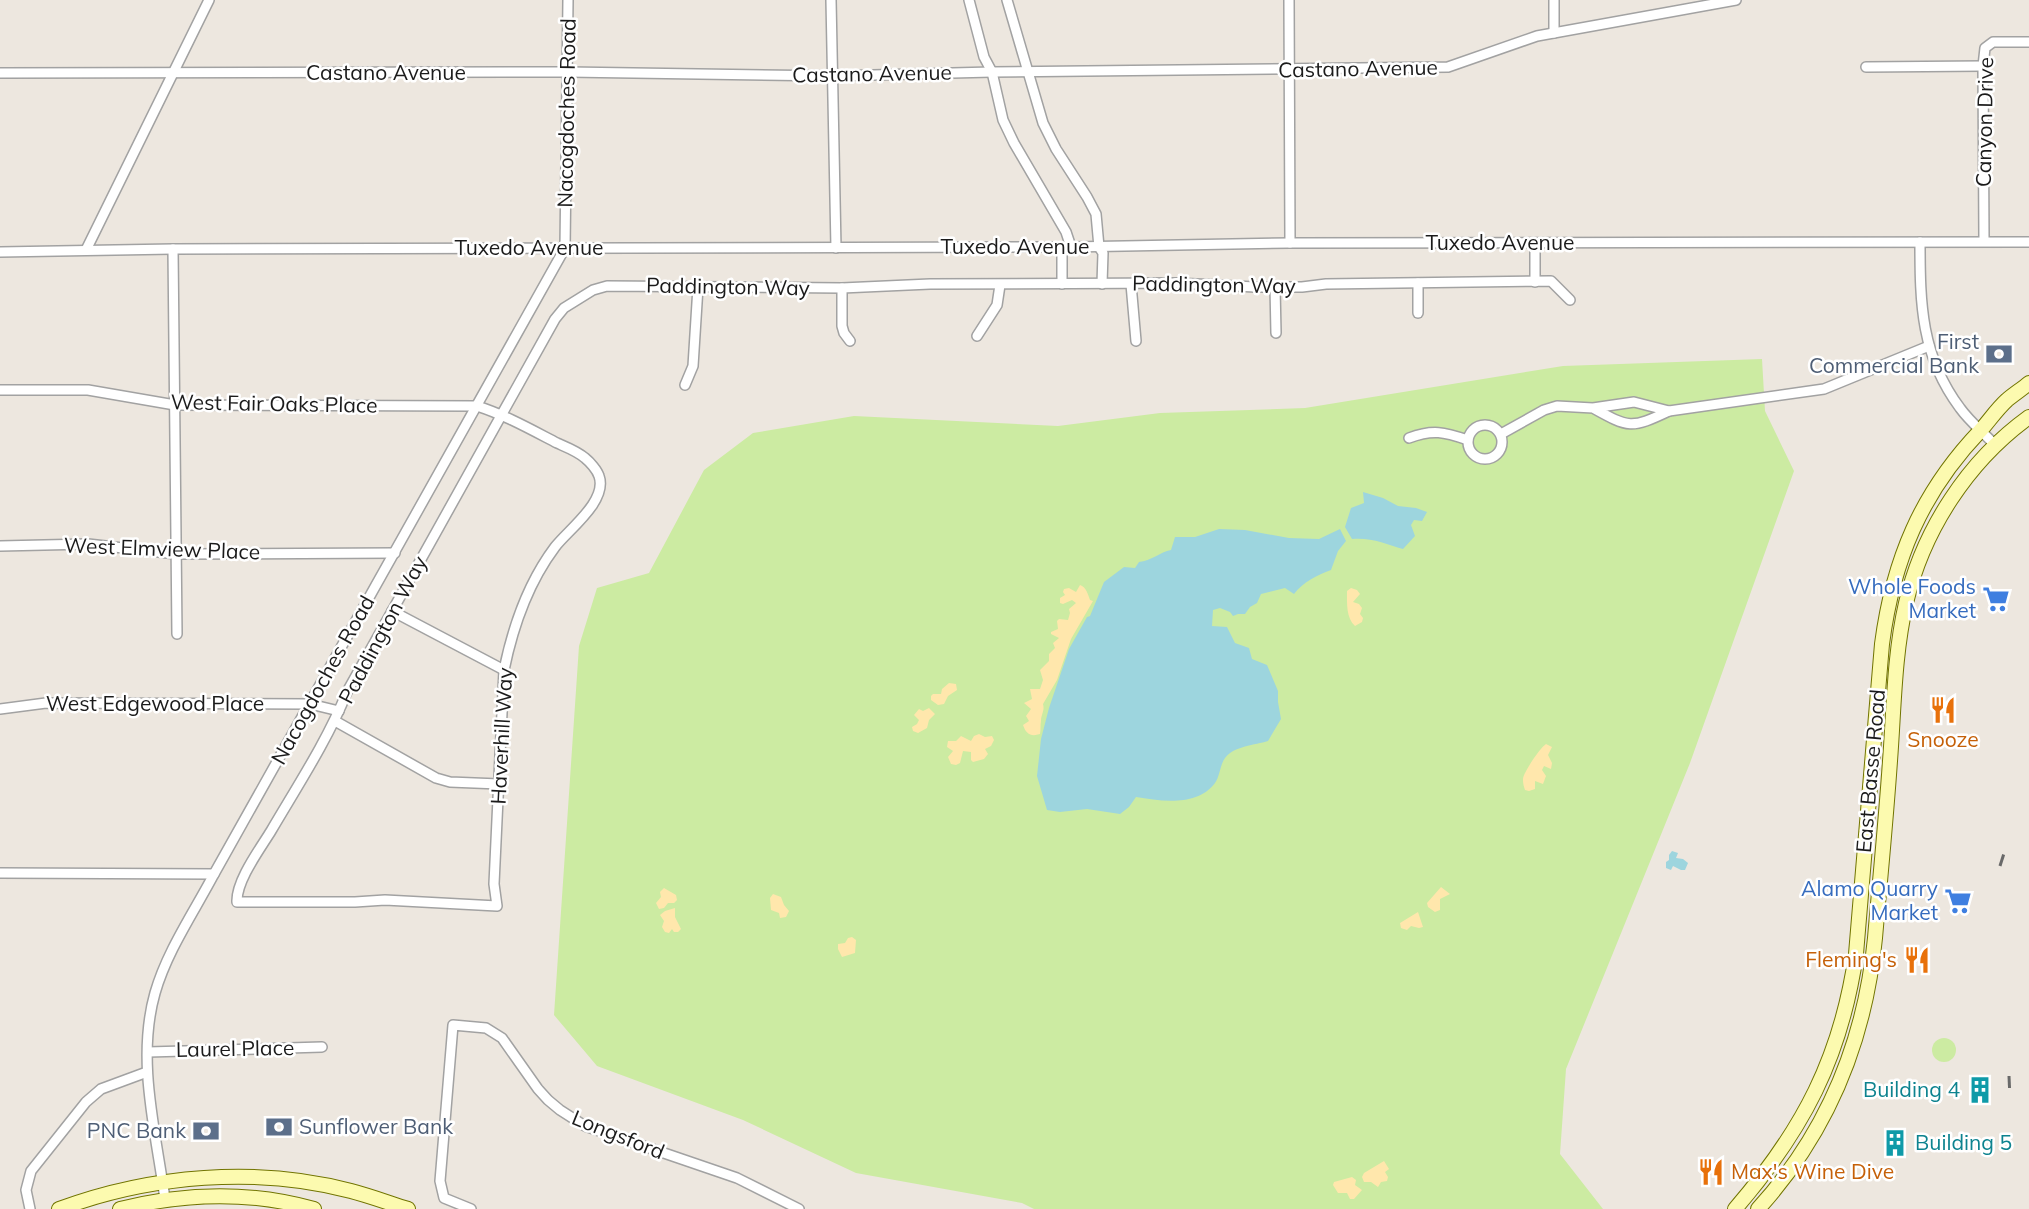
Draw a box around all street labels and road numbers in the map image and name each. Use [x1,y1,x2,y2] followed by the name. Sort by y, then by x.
[551,18,581,208] street label: Nacogdoches Road
[1278,54,1438,82] street label: Castano Avenue
[1970,57,1998,187] street label: Canyon Drive
[306,59,466,85] street label: Castano Avenue
[792,59,952,87] street label: Castano Avenue
[1426,229,1574,255] street label: Tuxedo Avenue
[941,233,1089,259] street label: Tuxedo Avenue
[455,234,603,260] street label: Tuxedo Avenue
[1132,270,1296,298] street label: Paddington Way
[646,272,810,300] street label: Paddington Way
[170,388,378,418] street label: West Fair Oaks Place
[63,532,261,564] street label: West Elmview Place
[332,551,432,708] street label: Paddington Way
[265,590,379,769] street label: Nacogdoches Road
[484,667,518,805] street label: Haverhill Way
[1850,688,1890,854] street label: East Basse Road
[46,690,264,716] street label: West Edgewood Place
[176,1034,294,1062] street label: Laurel Place
[568,1104,668,1164] street label: Longsford

